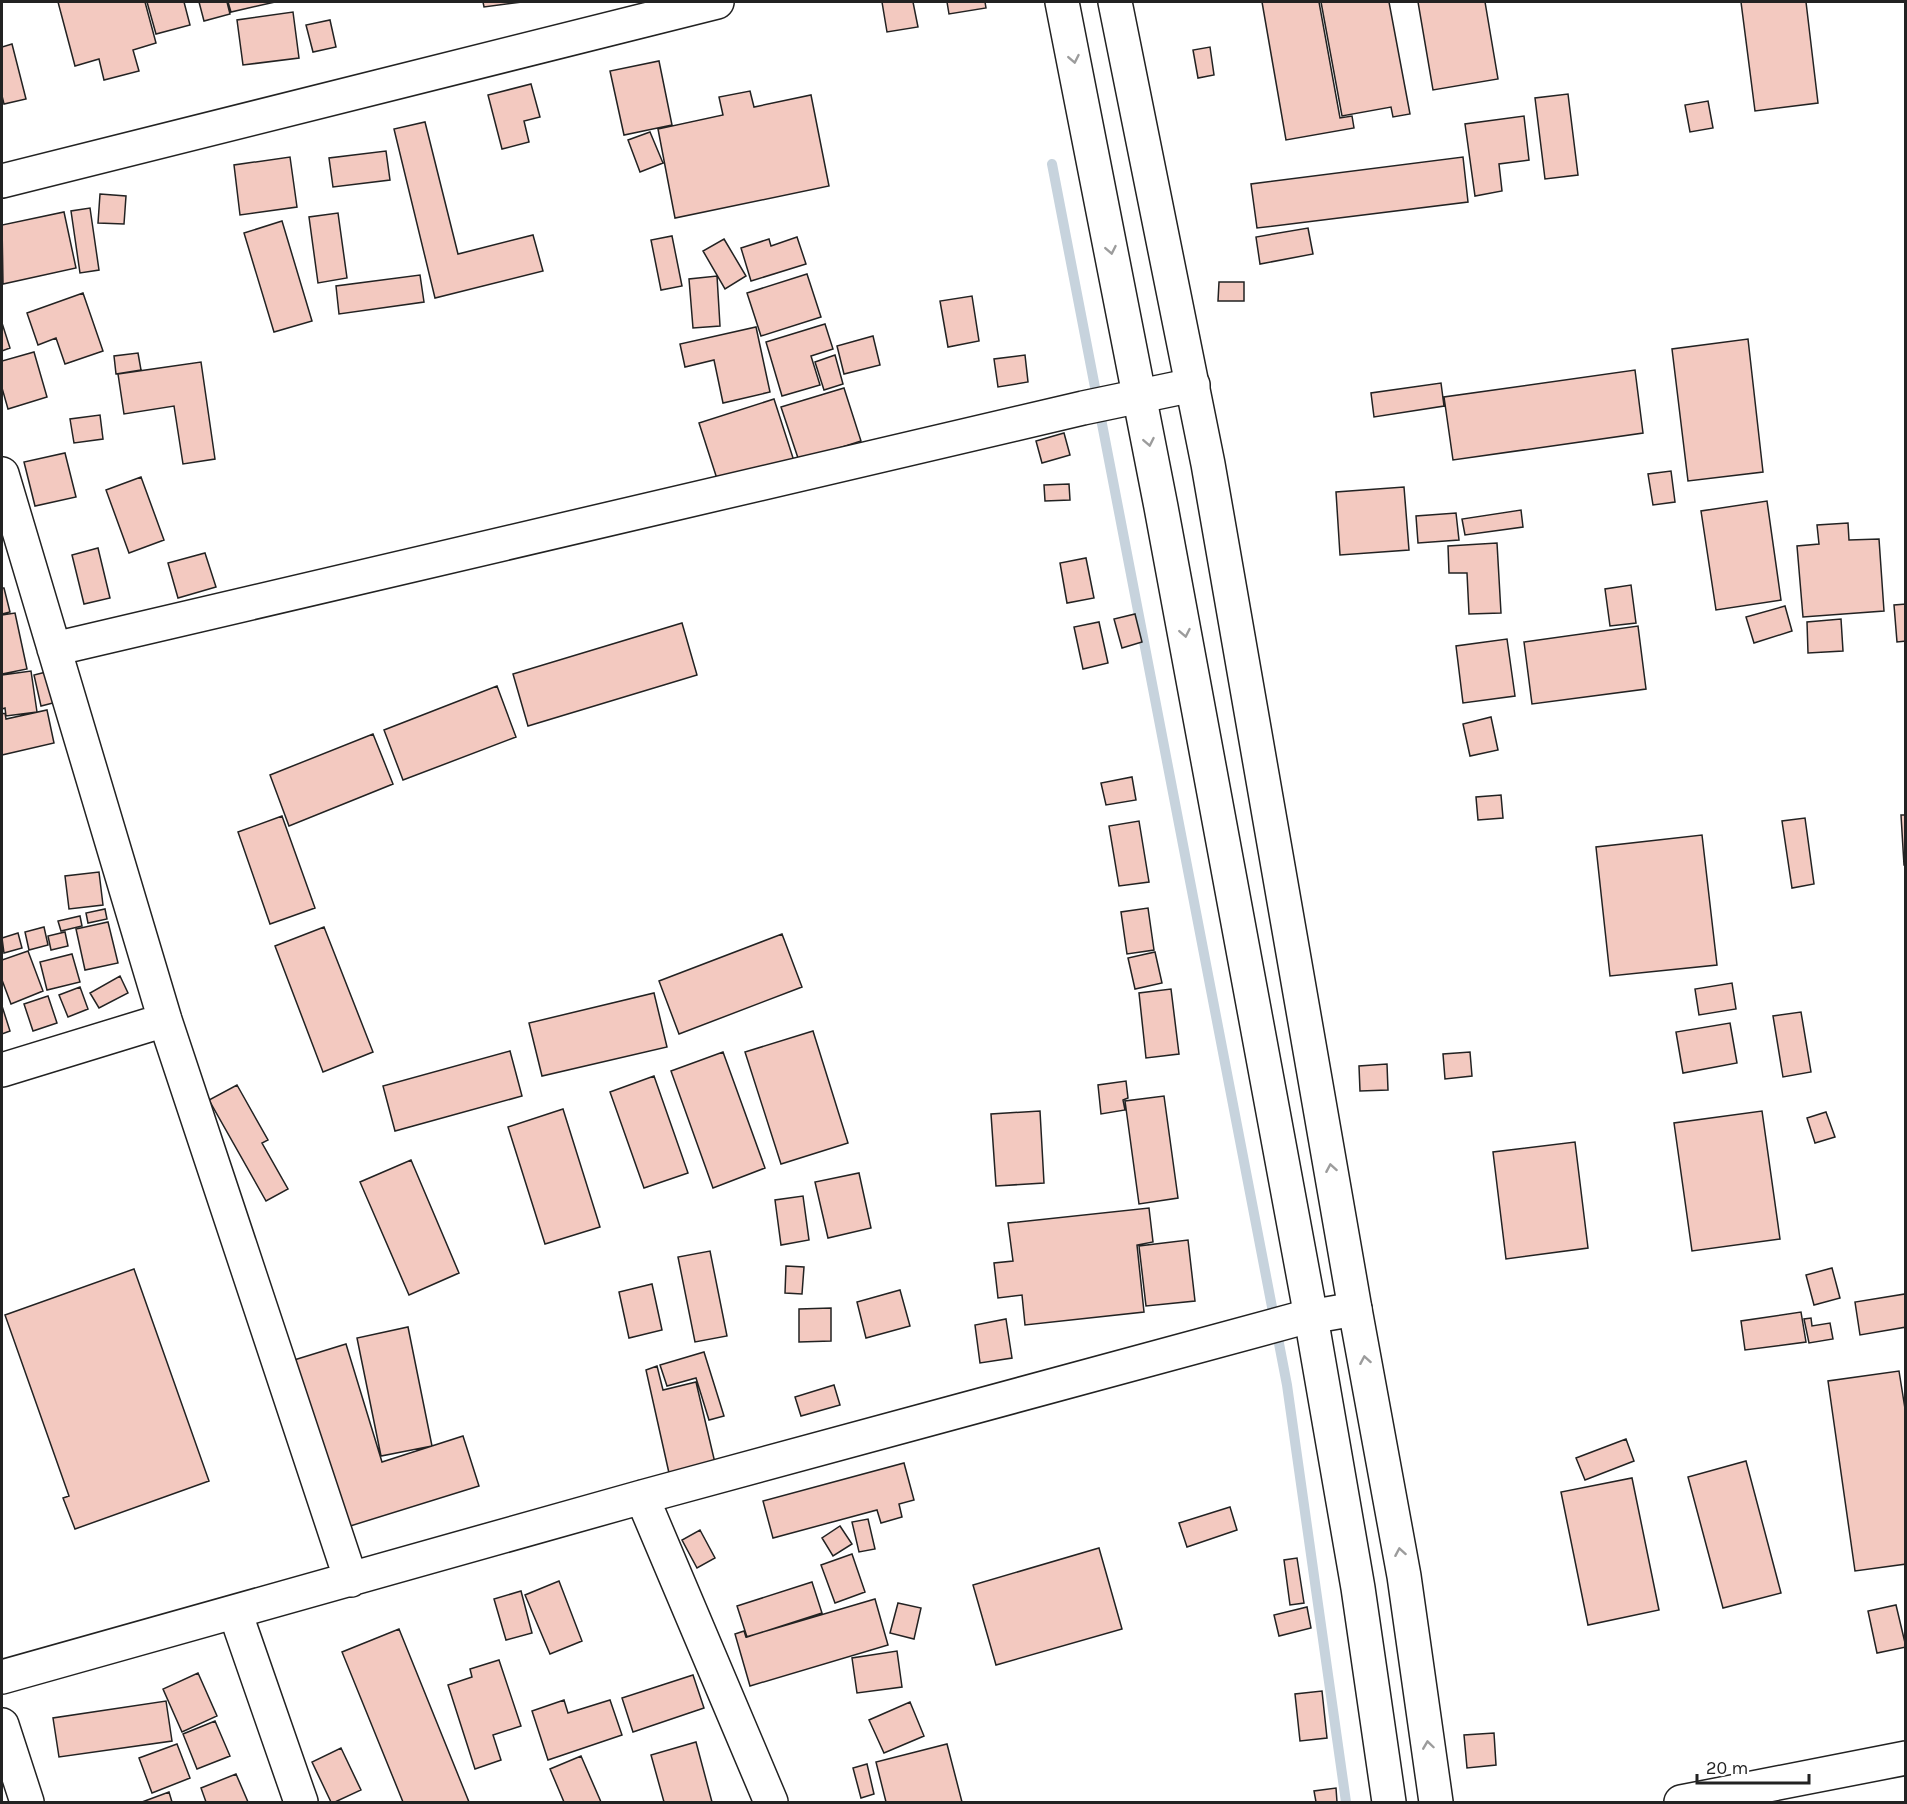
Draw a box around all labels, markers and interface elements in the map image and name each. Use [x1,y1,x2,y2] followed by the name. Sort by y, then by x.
[1067,54,1080,64] one-way arrow
[1104,245,1117,255] one-way arrow
[1142,436,1155,446] one-way arrow
[1178,629,1190,638] one-way arrow
[1325,1163,1338,1173] one-way arrow
[1359,1355,1372,1365] one-way arrow
[1394,1547,1407,1557] one-way arrow
[1422,1740,1434,1749] one-way arrow
[1697,1747,1810,1785] scale bar
[1706,1757,1748,1779] text: 20 m

